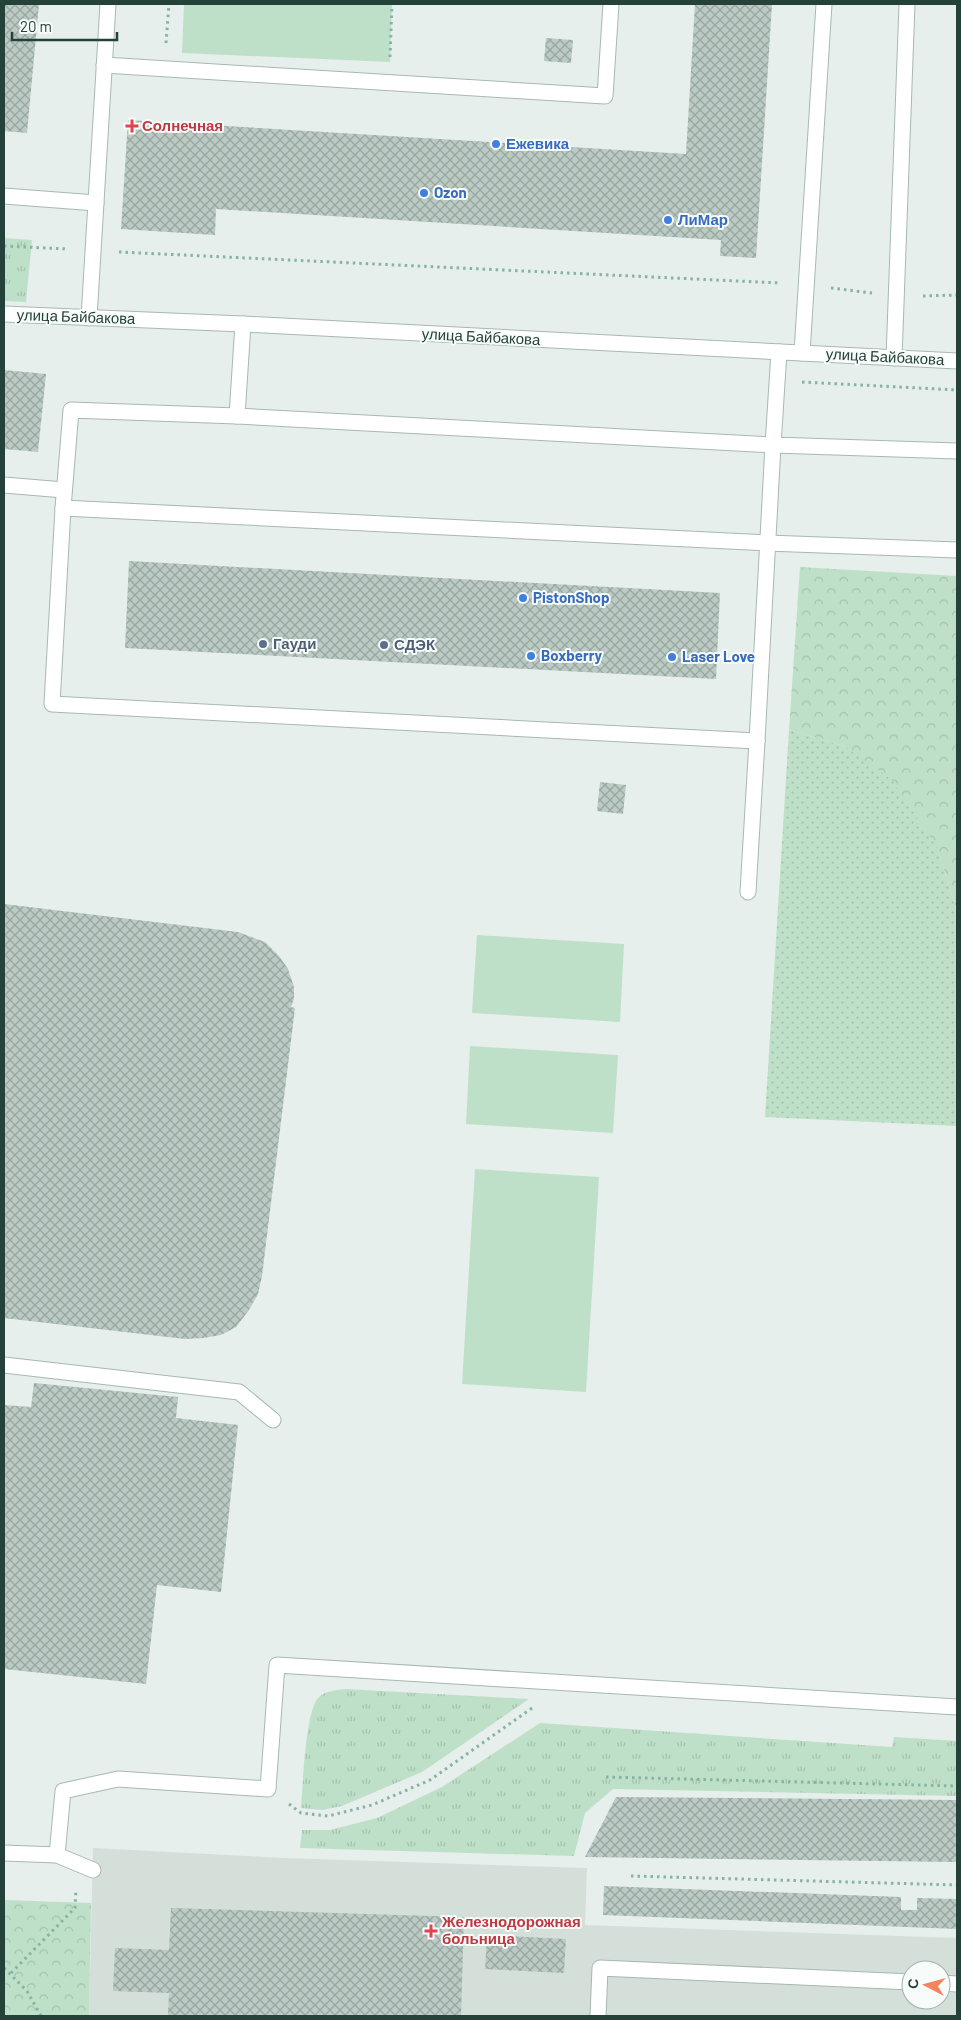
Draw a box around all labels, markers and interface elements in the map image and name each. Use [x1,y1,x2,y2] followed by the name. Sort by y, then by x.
[12,10,118,42] scale bar
[20,17,52,35] text: 20 m
[142,116,223,134] place label: Солнечная
[126,120,138,132] marker: Солнечная
[506,134,570,152] place label: Ежевика
[490,138,502,150] marker: Ежевика
[434,183,467,201] place label: Ozon
[418,187,430,199] marker: Ozon
[678,210,728,228] place label: ЛиМар
[662,214,674,226] marker: ЛиМар
[16,305,136,327] street label: улица Байбакова
[421,324,541,348] street label: улица Байбакова
[825,344,945,368] street label: улица Байбакова
[533,588,609,606] place label: PistonShop
[517,592,529,604] marker: PistonShop
[273,634,316,652] place label: Гауди
[394,635,436,653] place label: СДЭК
[257,638,269,650] marker: Гауди
[378,639,390,651] marker: СДЭК
[541,646,603,664] place label: Boxberry
[682,647,755,665] place label: Laser Love
[525,650,537,662] marker: Boxberry
[666,651,678,663] marker: Laser Love
[441,1912,581,1947] place label: Железнодорожная больница
[424,1924,438,1938] marker: Железнодорожная больница
[901,1960,951,2010] north arrow
[904,1978,922,1990] text: С

